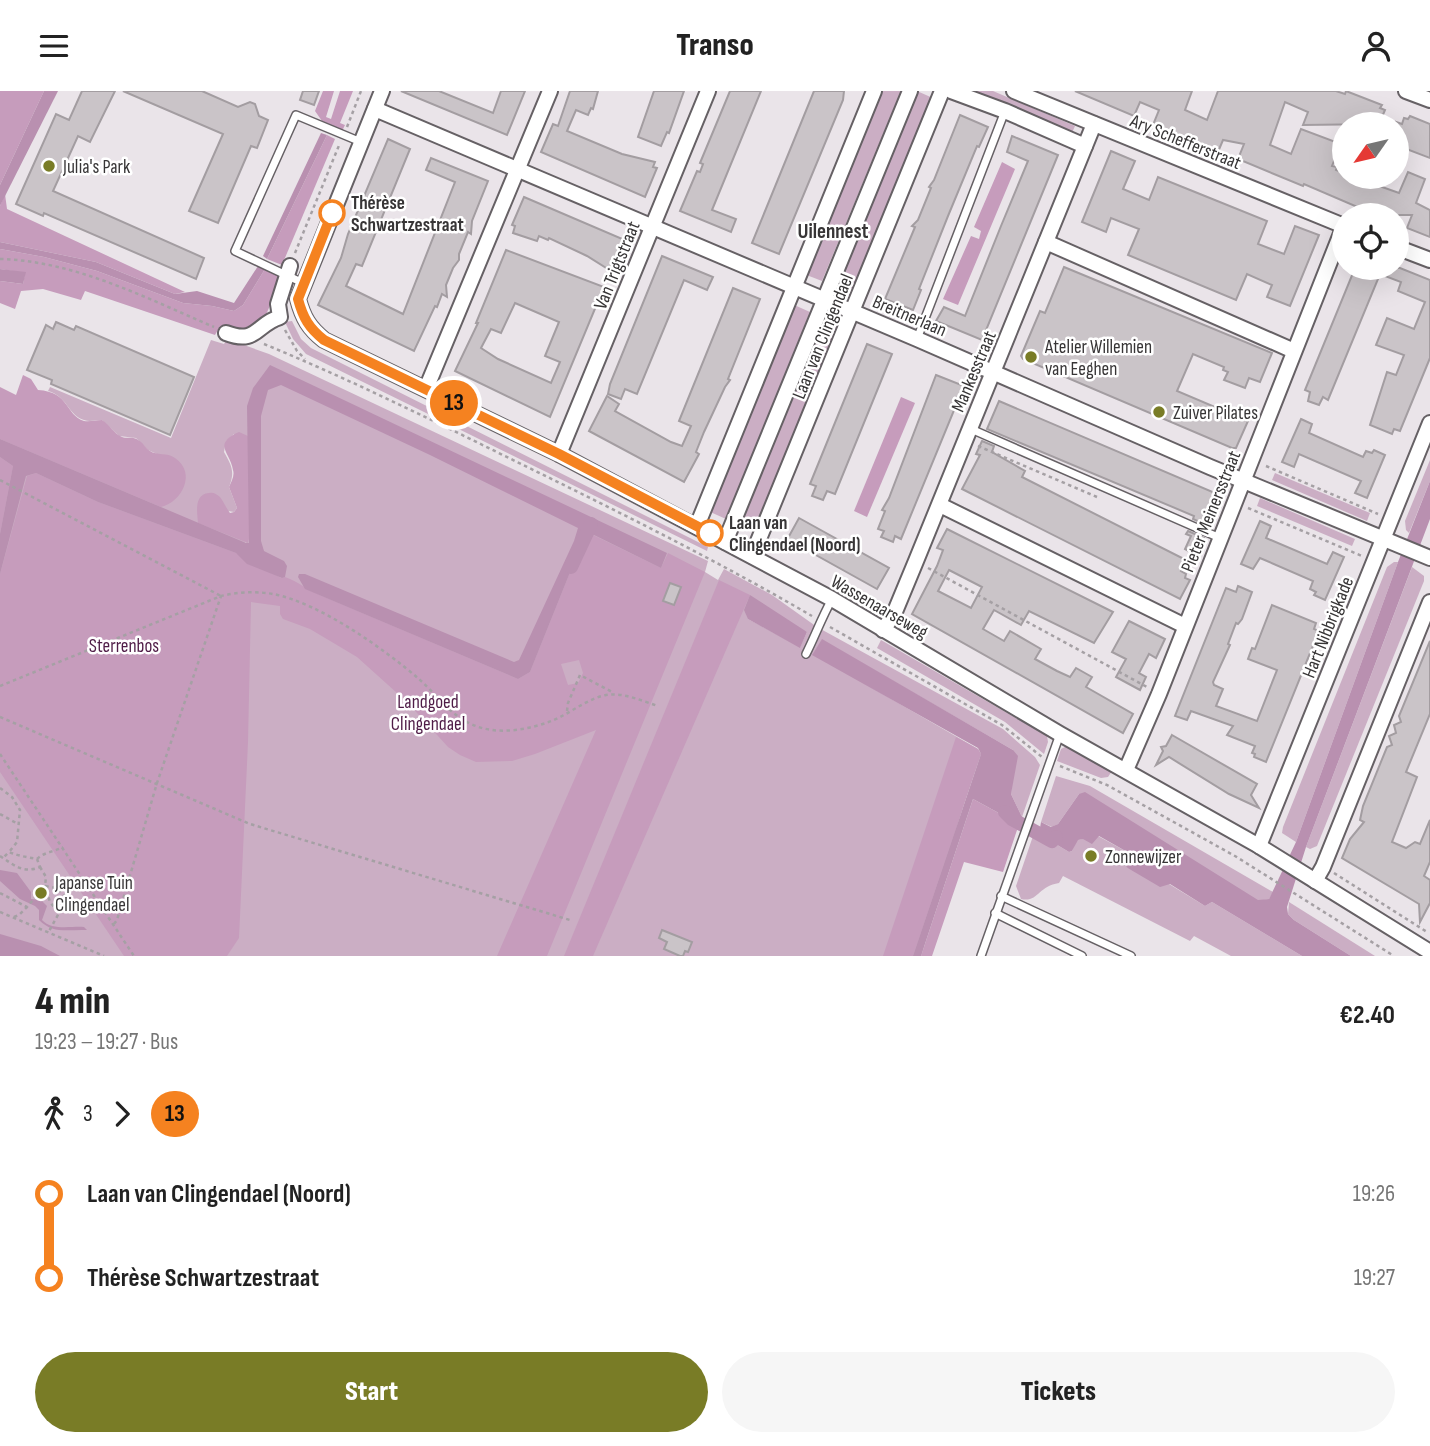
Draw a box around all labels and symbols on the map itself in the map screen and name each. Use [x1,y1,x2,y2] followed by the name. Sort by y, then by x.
[1126,109,1244,175] street label: Ary Schefferstraat
[1332,112,1409,189] north arrow
[62,156,131,179] place label: Julia's Park
[41,158,57,174] marker: Julia's Park
[351,192,464,237] place label: Thérèse Schwartzestraat
[319,200,345,226] marker: Thérèse Schwartzestraat
[589,218,646,313] street label: Van Trigtstraat
[797,219,869,244] district label: Uilennest
[788,271,859,402] street label: Laan van Clingendael
[869,291,950,342] street label: Breitnerlaan
[947,327,1002,416] street label: Mankesstraat
[1044,336,1152,381] place label: Atelier Willemien van Eeghen
[1023,349,1039,365] marker: Atelier Willemien van Eeghen
[422,380,486,426] line badge: 13
[1173,402,1258,425] place label: Zuiver Pilates
[1151,404,1167,420] marker: Zuiver Pilates
[1177,447,1246,576] street label: Pieter Meinersstraat
[729,512,860,557] place label: Laan van Clingendael (Noord)
[697,520,723,546] marker: Laan van Clingendael (Noord)
[827,570,932,645] street label: Wassenaarseweg
[1298,574,1359,682] street label: Hart Nibbrigkade
[89,635,159,658] park label: Sterrenbos
[391,691,465,736] park label: Landgoed Clingendael
[1105,846,1182,869] place label: Zonnewijzer
[1083,848,1099,864] marker: Zonnewijzer
[54,872,133,917] place label: Japanse Tuin Clingendael
[33,885,49,901] marker: Japanse Tuin Clingendael

